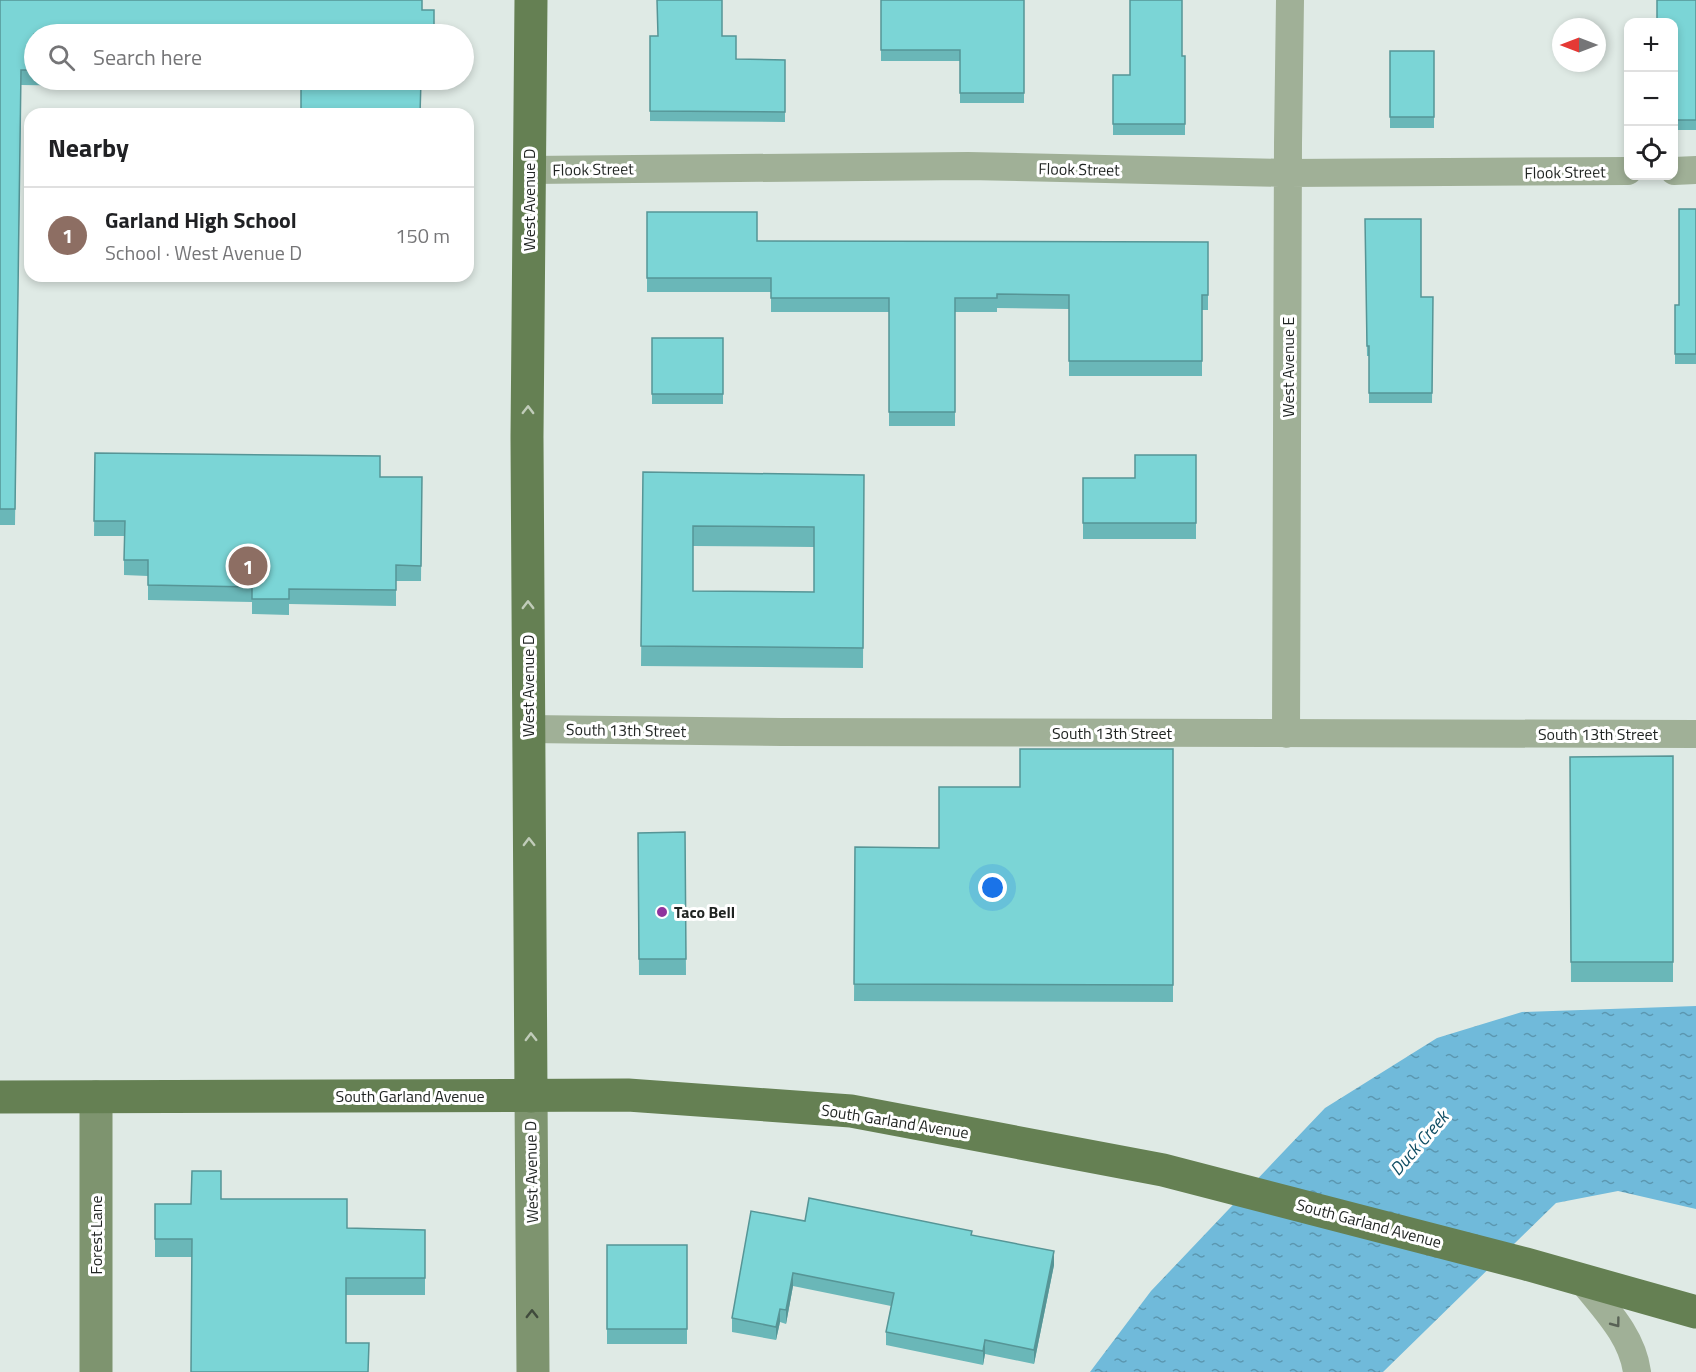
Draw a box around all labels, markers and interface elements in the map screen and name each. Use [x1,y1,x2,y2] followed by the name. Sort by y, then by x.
[1552,18,1606,72] north arrow
[1624,18,1678,180] map controls
[1624,18,1678,72] button: +
[24,24,474,90] search box
[93,40,202,74] text: Search here
[45,41,78,74] icon: search
[1624,72,1678,126] button: −
[1624,126,1678,180] button: locate
[48,128,129,167] text: Nearby
[517,149,541,251] street label: West Avenue D
[552,156,634,182] street label: Flook Street
[1038,156,1120,182] street label: Flook Street
[1524,159,1606,185] street label: Flook Street
[105,203,297,237] text: Garland High School
[62,220,73,251] text: 1
[395,220,450,251] text: 150 m
[105,237,302,268] text: School · West Avenue D
[1276,316,1300,417] street label: West Avenue E
[522,406,534,415] one-way arrow
[228,544,268,588] pin: 1
[522,601,534,610] one-way arrow
[516,635,540,737] street label: West Avenue D
[566,717,687,743] street label: South 13th Street
[1052,721,1172,745] street label: South 13th Street
[1538,722,1658,746] street label: South 13th Street
[523,838,535,847] one-way arrow
[978,873,1007,902] your location
[674,900,735,924] place label: Taco Bell
[655,905,669,919] marker: Taco Bell
[524,1033,537,1042] one-way arrow
[335,1084,485,1108] street label: South Garland Avenue
[819,1097,971,1145] street label: South Garland Avenue
[1383,1103,1456,1181] water label: Duck Creek
[518,1121,544,1223] street label: West Avenue D
[1294,1192,1444,1254] street label: South Garland Avenue
[84,1196,108,1274] street label: Forest Lane
[526,1309,538,1318] one-way arrow
[1608,1316,1619,1327] one-way arrow

